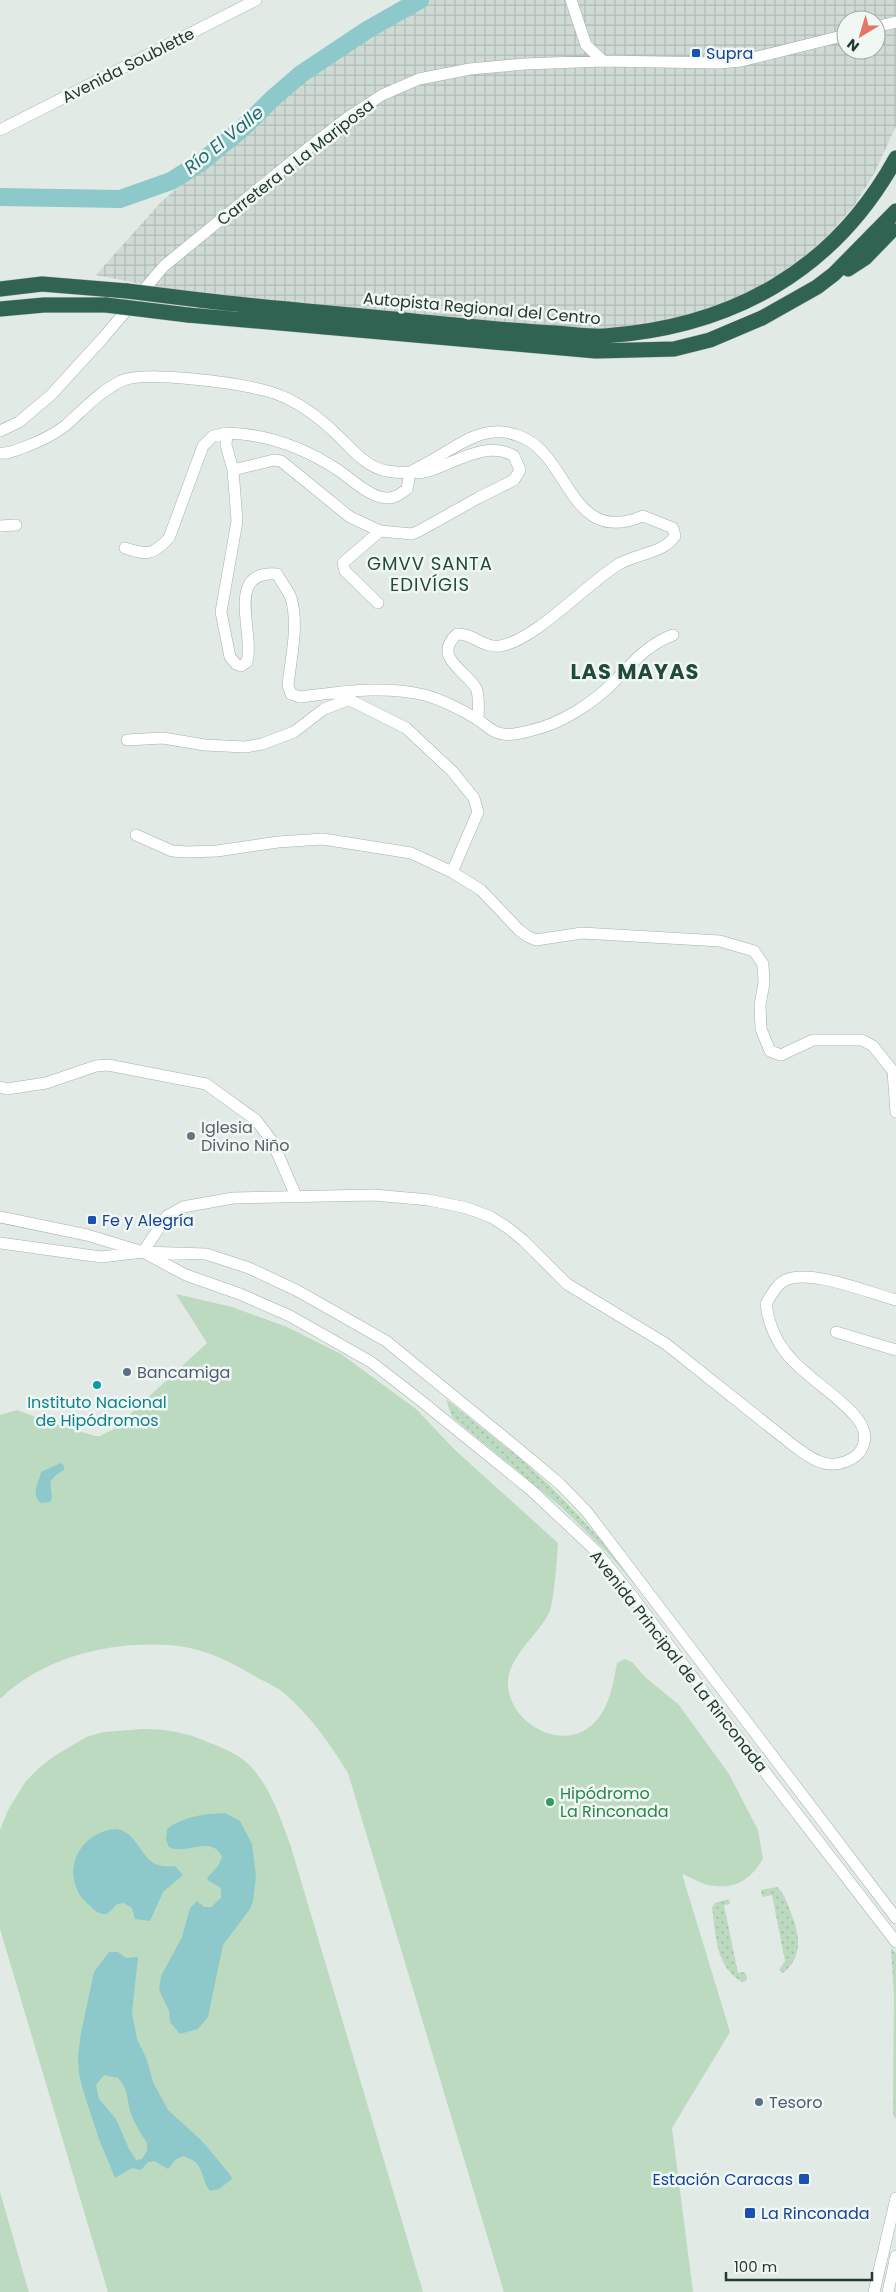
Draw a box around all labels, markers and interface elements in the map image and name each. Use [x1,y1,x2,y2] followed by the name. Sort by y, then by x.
[836,10,886,60] north arrow
[58,22,199,109] street label: Avenida Soublette
[843,34,863,56] text: N
[706,42,753,65] place label: Supra
[690,47,702,59] marker: Supra
[212,94,379,231] street label: Carretera a La Mariposa
[179,100,269,179] water label: Río El Valle
[362,287,602,330] street label: Autopista Regional del Centro
[367,551,493,597] district label: GMVV SANTA EDIVÍGIS
[570,657,700,686] district label: LAS MAYAS
[201,1116,290,1157] place label: Iglesia Divino Niño
[185,1130,197,1142] marker: Iglesia Divino Niño
[102,1209,194,1232] place label: Fe y Alegría
[86,1214,98,1226] marker: Fe y Alegría
[137,1361,230,1384] place label: Bancamiga
[121,1366,133,1378] marker: Bancamiga
[91,1379,103,1391] marker: Instituto Nacional de Hipódromos
[27,1391,167,1432] place label: Instituto Nacional de Hipódromos
[585,1545,773,1777] street label: Avenida Principal de La Rinconada
[560,1782,669,1823] place label: Hipódromo La Rinconada
[544,1796,556,1808] marker: Hipódromo La Rinconada
[769,2091,822,2114] place label: Tesoro
[753,2096,765,2108] marker: Tesoro
[653,2168,793,2191] place label: Estación Caracas
[797,2172,811,2186] marker: Estación Caracas
[761,2202,870,2225] place label: La Rinconada
[743,2206,757,2220] marker: La Rinconada
[726,2250,872,2282] scale bar
[734,2256,777,2277] text: 100 m

